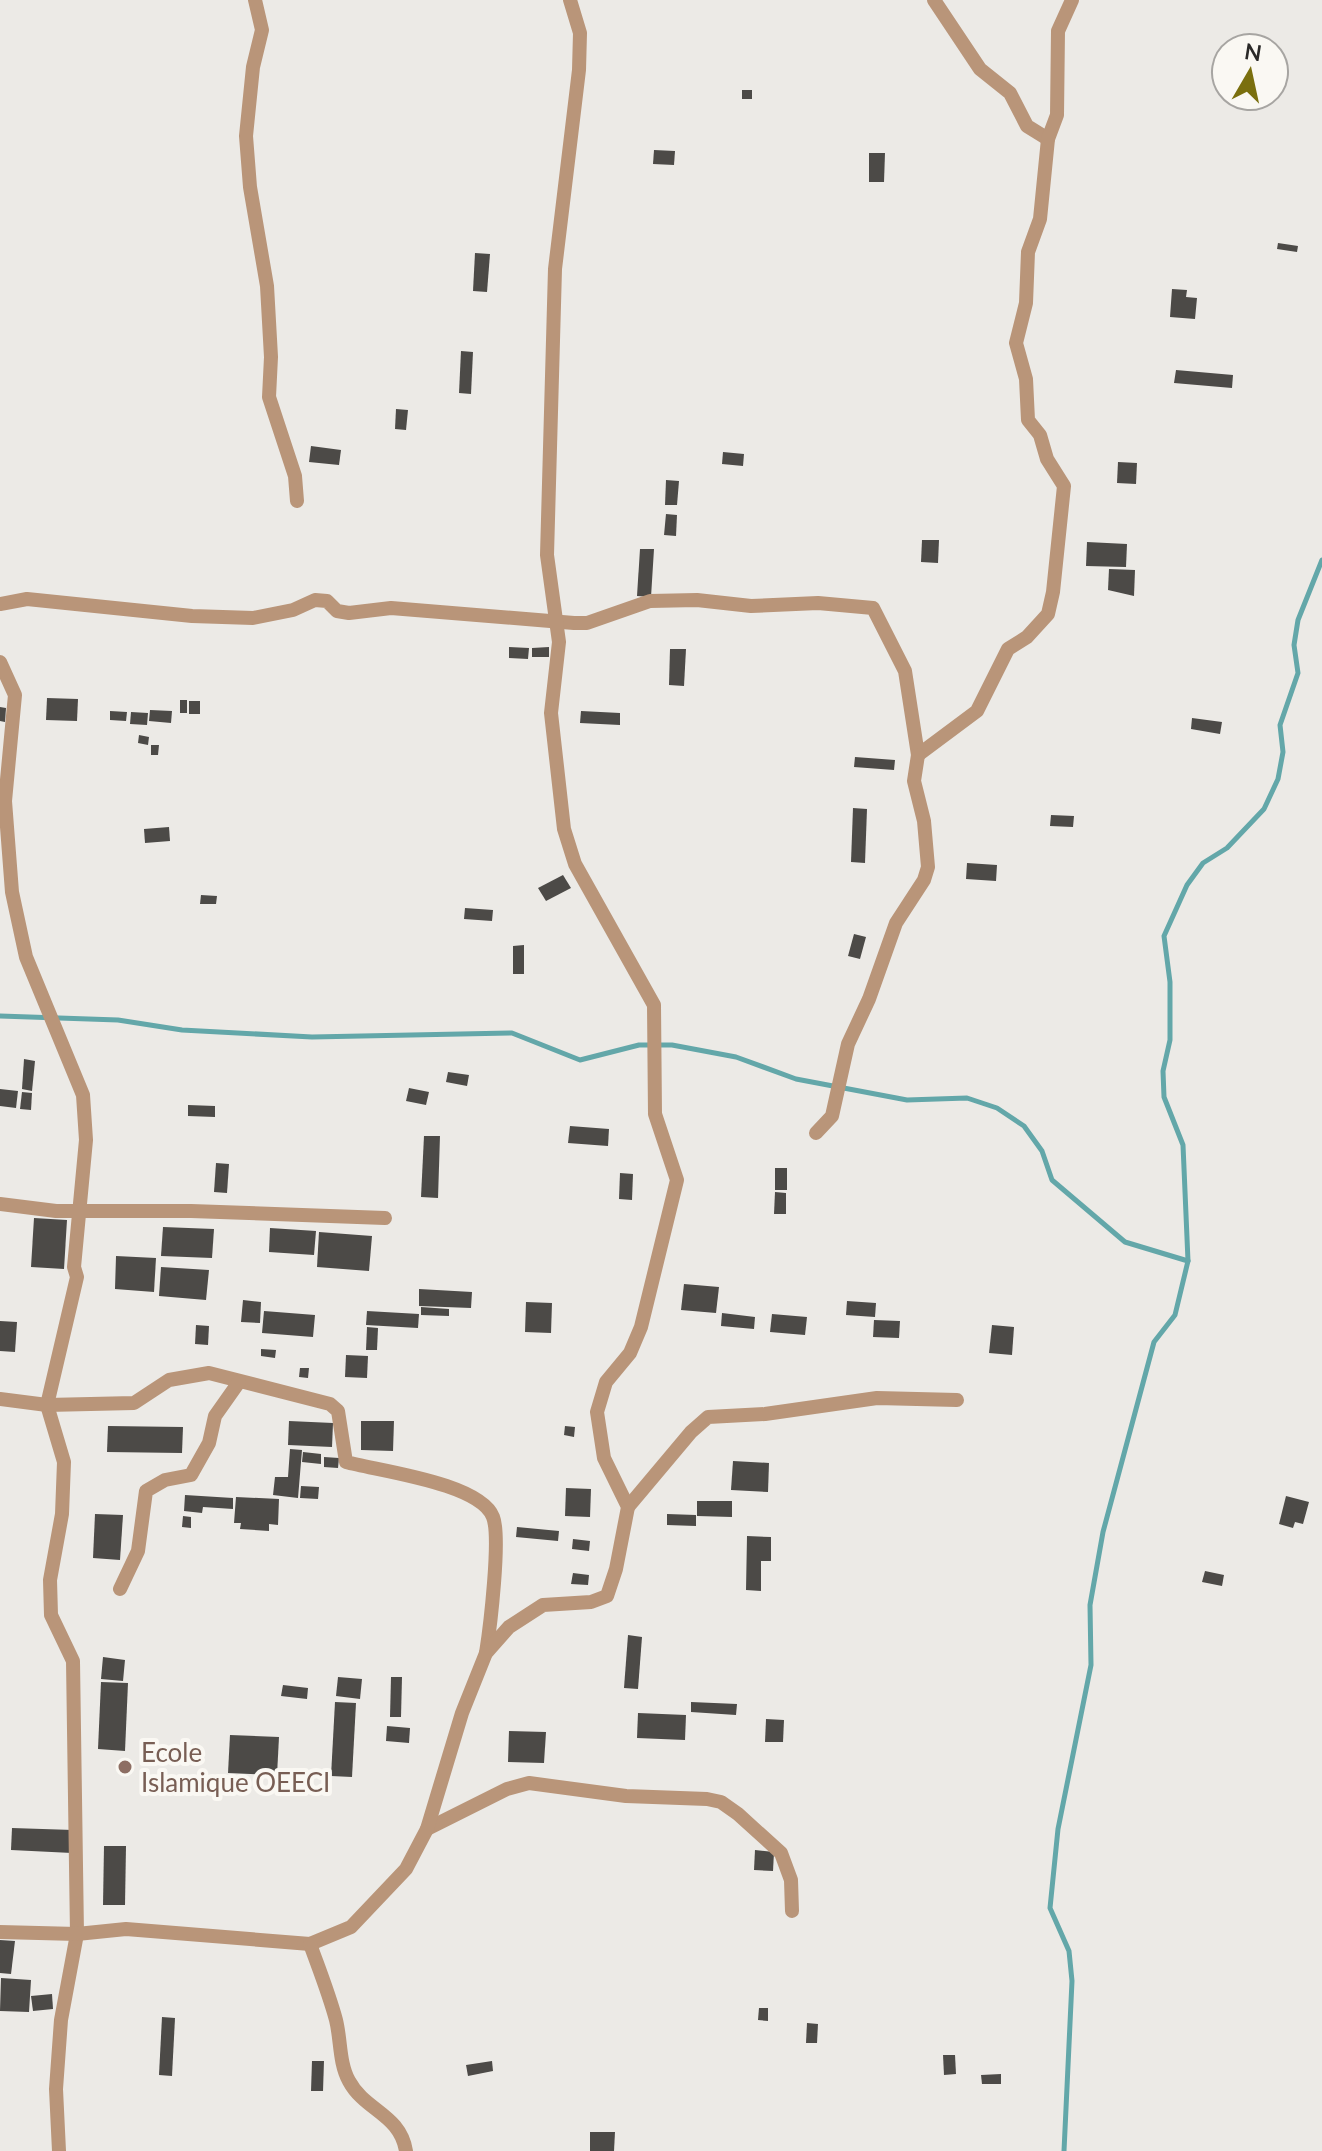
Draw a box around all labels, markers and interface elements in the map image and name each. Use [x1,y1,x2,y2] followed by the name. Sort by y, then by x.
[1210,32,1290,112] north arrow
[1243,37,1264,66] text: N
[141,1736,330,1798] place label: Ecole Islamique OEECI
[116,1758,134,1776] marker: Ecole Islamique OEECI

